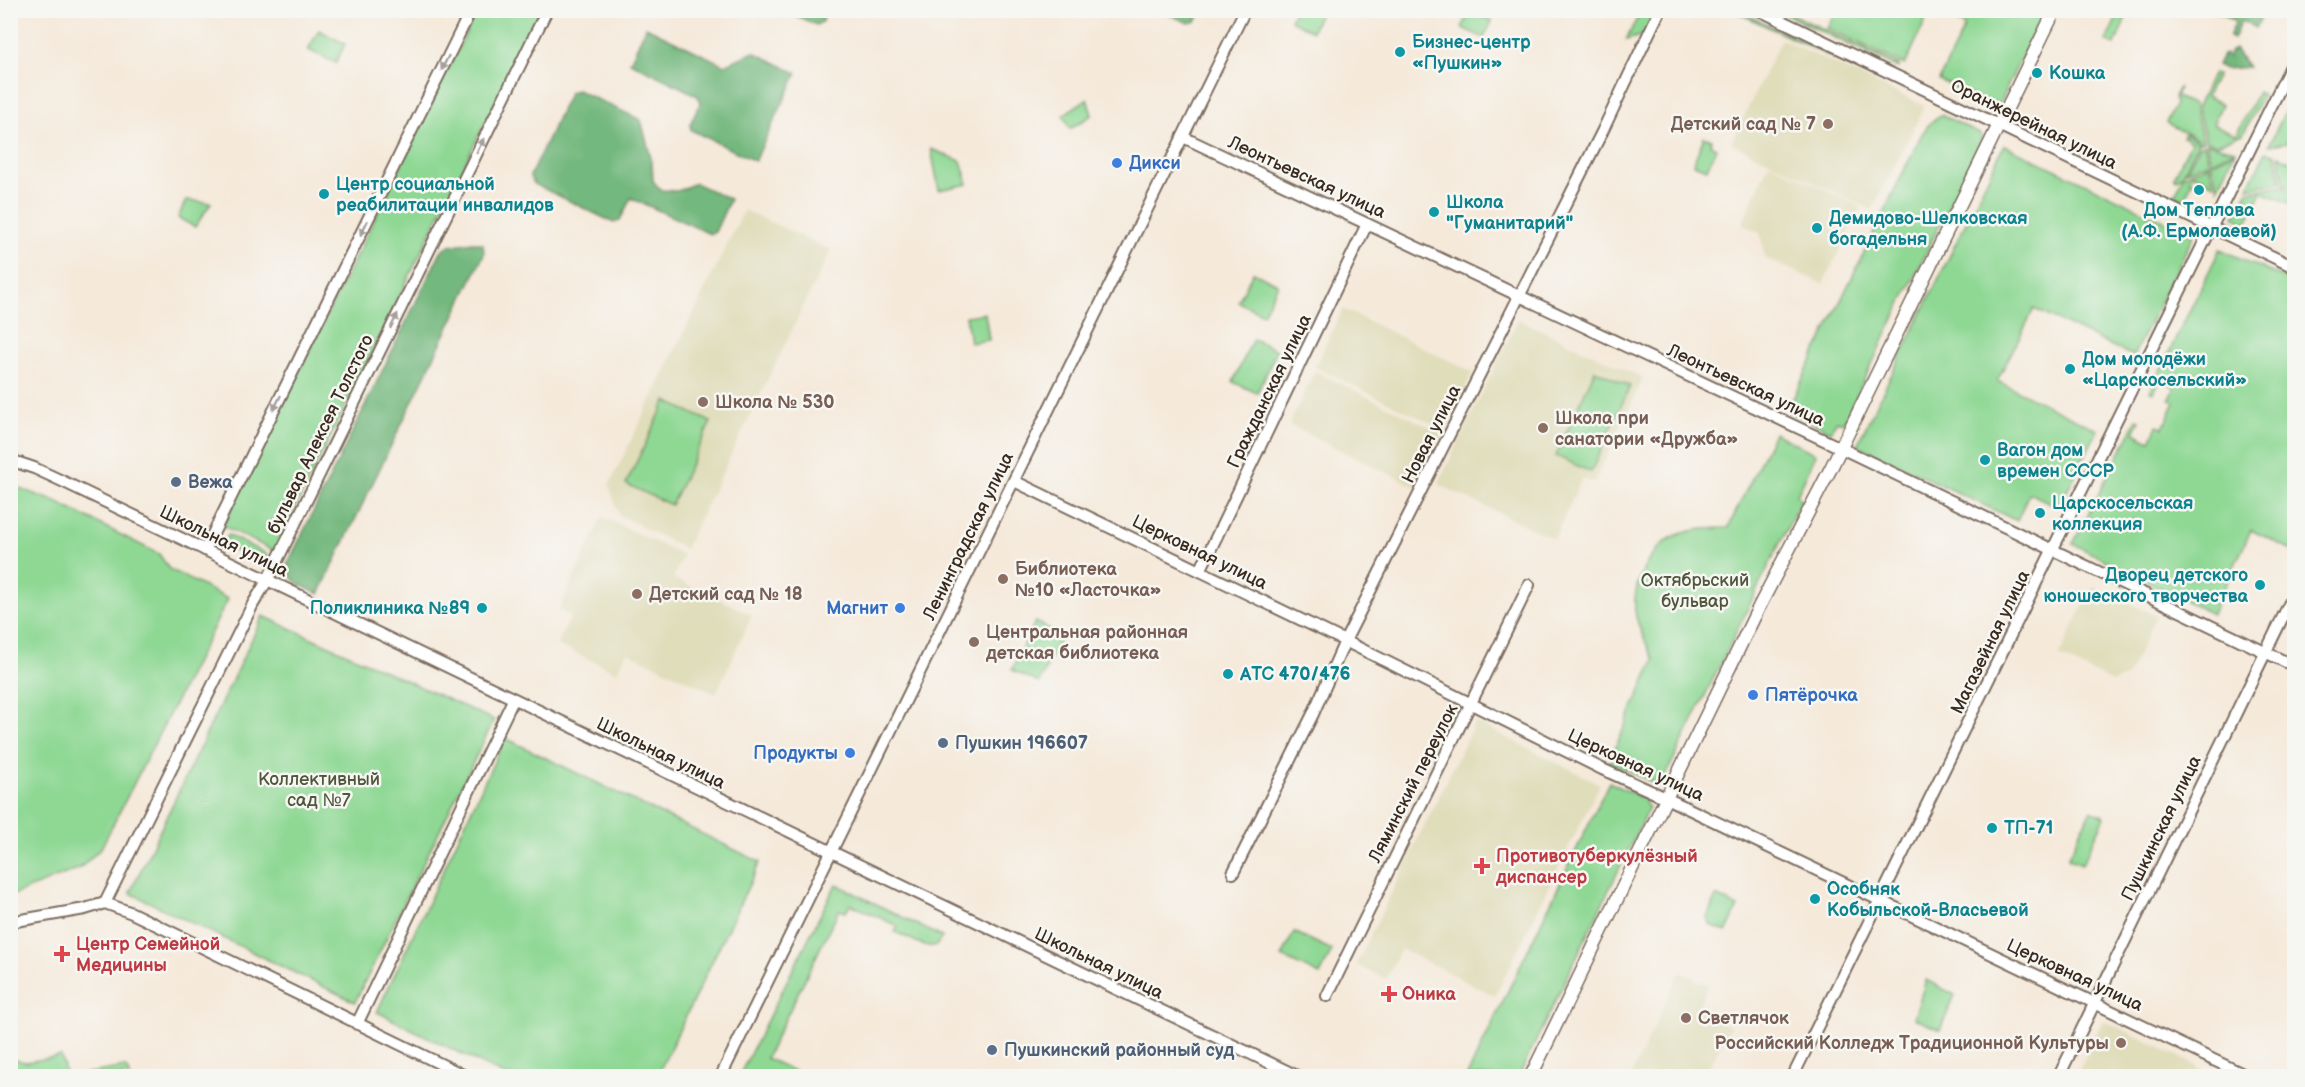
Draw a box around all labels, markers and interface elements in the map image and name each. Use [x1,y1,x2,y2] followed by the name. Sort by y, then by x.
[1412,32,1531,74] place label: Бизнес-центр «Пушкин»
[1393,45,1407,59] marker: Бизнес-центр «Пушкин»
[440,55,450,72] one-way arrow
[2049,63,2106,84] place label: Кошка
[2030,66,2044,80] marker: Кошка
[1947,75,2121,174] street label: Оранжерейная улица
[1671,114,1816,135] place label: Детский сад № 7
[1821,117,1835,131] marker: Детский сад № 7
[1224,131,1389,223] street label: Леонтьевская улица
[475,138,485,155] one-way arrow
[1129,153,1181,174] place label: Дикси
[1110,156,1124,170] marker: Дикси
[336,174,554,216] place label: Центр социальной реабилитации инвалидов
[2192,183,2206,197] marker: Дом Теплова (А.Ф. Ермолаевой)
[317,187,331,201] marker: Центр социальной реабилитации инвалидов
[1446,192,1573,234] place label: Школа "Гуманитарий"
[2121,200,2277,242] place label: Дом Теплова (А.Ф. Ермолаевой)
[1427,205,1441,219] marker: Школа "Гуманитарий"
[1829,208,2028,250] place label: Демидово-Шелковская богадельня
[359,219,369,237] one-way arrow
[1810,221,1824,235] marker: Демидово-Шелковская богадельня
[1223,311,1316,472] street label: Гражданская улица
[390,313,399,330] one-way arrow
[263,331,378,537] street label: бульвар Алексея Толстого
[1663,339,1828,431] street label: Леонтьевская улица
[2082,349,2247,391] place label: Дом молодёжи «Царскосельский»
[2063,362,2077,376] marker: Дом молодёжи «Царскосельский»
[1398,381,1465,487] street label: Новая улица
[715,392,834,413] place label: Школа № 530
[273,394,282,411] one-way arrow
[696,395,710,409] marker: Школа № 530
[1555,408,1738,450] place label: Школа при санатории «Дружба»
[1536,421,1550,435] marker: Школа при санатории «Дружба»
[1997,440,2114,482] place label: Вагон дом времен СССР
[918,449,1018,624] street label: Ленинградская улица
[1978,453,1992,467] marker: Вагон дом времен СССР
[188,472,233,493] place label: Вежа
[169,475,183,489] marker: Вежа
[2052,493,2193,535] place label: Царскосельская коллекция
[156,501,292,582] street label: Школьная улица
[2033,506,2047,520] marker: Царскосельская коллекция
[1129,511,1271,594] street label: Церковная улица
[1015,559,1162,601] place label: Библиотека №10 «Ласточка»
[2044,565,2249,607] place label: Дворец детского юношеского творчества
[1947,567,2035,718] street label: Магазейная улица
[1641,570,1749,612] park label: Октябрьский бульвар
[996,572,1010,586] marker: Библиотека №10 «Ласточка»
[2253,578,2267,592] marker: Дворец детского юношеского творчества
[649,584,803,605] place label: Детский сад № 18
[630,587,644,601] marker: Детский сад № 18
[310,598,470,619] place label: Поликлиника №89
[826,598,888,619] place label: Магнит
[475,601,489,615] marker: Поликлиника №89
[893,601,907,615] marker: Магнит
[985,622,1188,664] place label: Центральная районная детская библиотека
[967,635,981,649] marker: Центральная районная детская библиотека
[1239,664,1351,685] place label: АТС 470/476
[1221,667,1235,681] marker: АТС 470/476
[1765,685,1858,706] place label: Пятёрочка
[1746,688,1760,702] marker: Пятёрочка
[1364,700,1463,867] street label: Ляминский переулок
[593,713,729,794] street label: Школьная улица
[1564,725,1707,806] street label: Церковная улица
[955,733,1088,754] place label: Пушкин 196607
[936,736,950,750] marker: Пушкин 196607
[753,743,838,764] place label: Продукты
[843,746,857,760] marker: Продукты
[2117,752,2206,904] street label: Пушкинская улица
[258,769,380,811] park label: Коллективный сад №7
[2004,818,2053,839] place label: ТП-71
[1985,821,1999,835] marker: ТП-71
[1495,846,1698,888] place label: Противотуберкулёзный диспансер
[1473,857,1491,875] marker: Противотуберкулёзный диспансер
[1827,879,2029,921] place label: Особняк Кобыльской-Власьевой
[1808,892,1822,906] marker: Особняк Кобыльской-Власьевой
[1031,923,1167,1004] street label: Школьная улица
[76,934,220,976] place label: Центр Семейной Медицины
[2003,935,2146,1016] street label: Церковная улица
[53,945,71,963] marker: Центр Семейной Медицины
[1402,984,1456,1005] place label: Оника
[1380,985,1398,1003] marker: Оника
[1698,1008,1789,1029] place label: Светлячок
[1679,1011,1693,1025] marker: Светлячок
[1715,1033,2109,1054] place label: Российский Колледж Традиционной Культуры
[2114,1036,2128,1050] marker: Российский Колледж Традиционной Культуры
[1004,1040,1235,1061] place label: Пушкинский районный суд
[985,1043,999,1057] marker: Пушкинский районный суд

